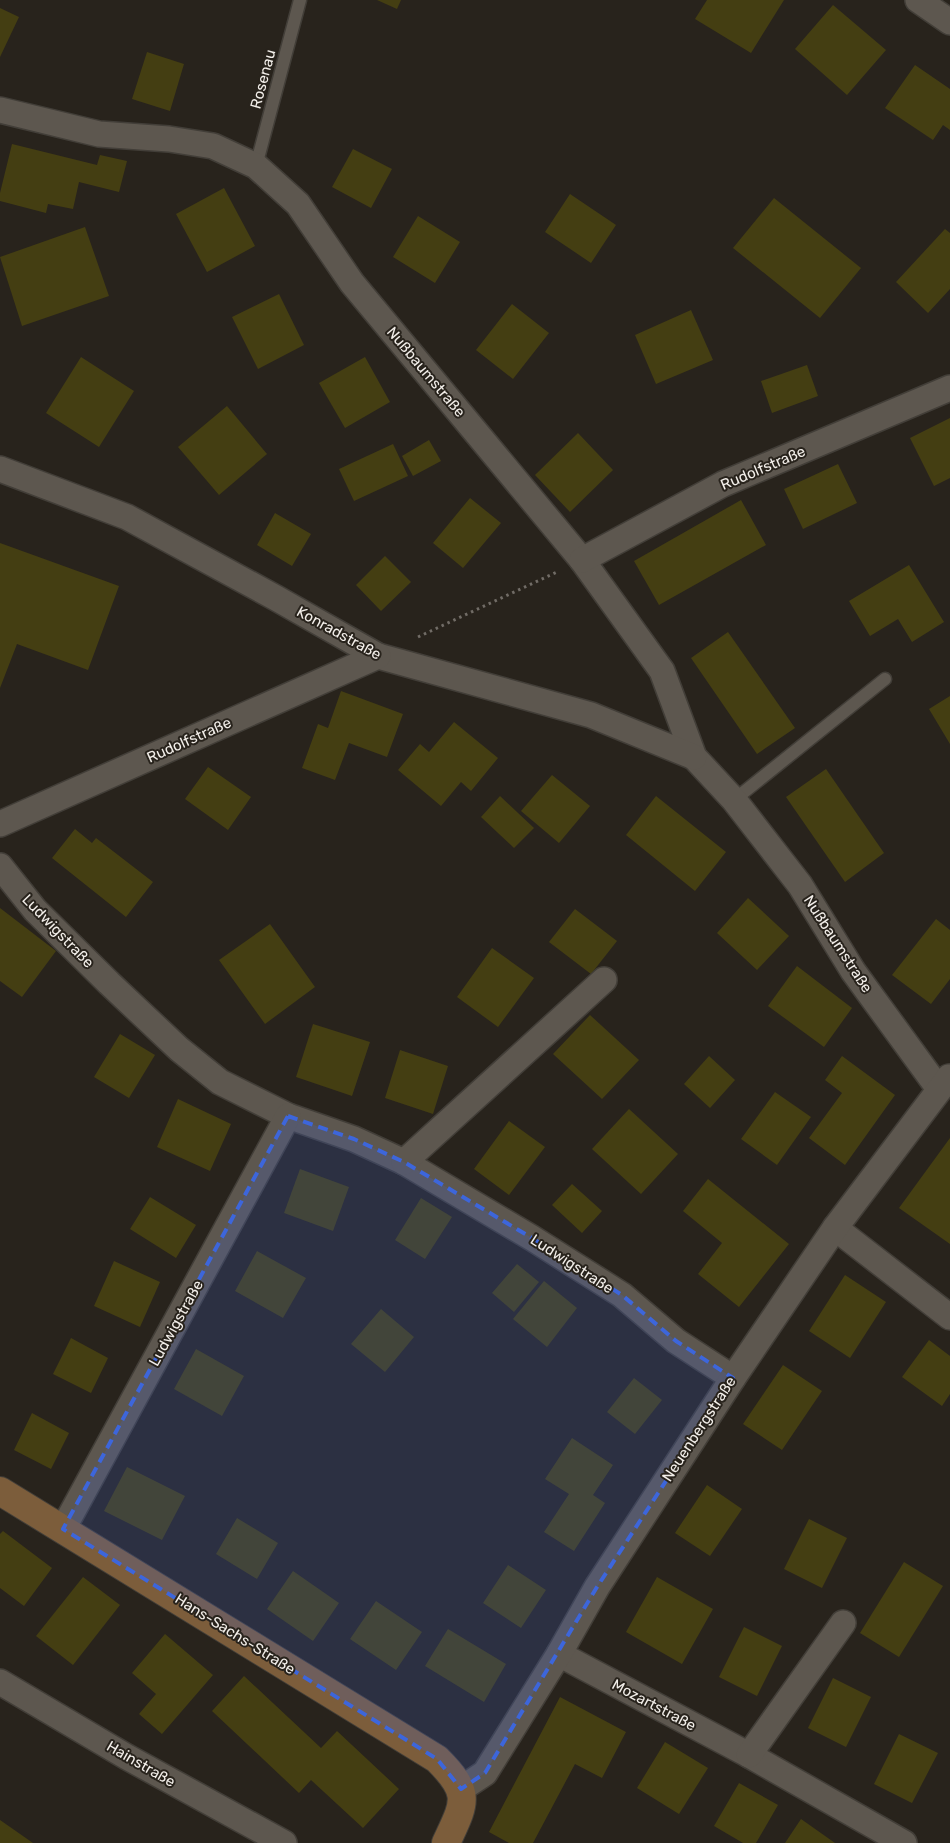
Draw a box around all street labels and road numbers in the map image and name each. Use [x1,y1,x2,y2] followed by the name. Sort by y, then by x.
[246,47,280,111] street label: Rosenau
[383,323,469,421] street label: Nußbaumstraße
[718,442,808,494] street label: Rudolfstraße
[294,602,384,664] street label: Konradstraße
[144,713,234,767] street label: Rudolfstraße
[18,890,98,972] street label: Ludwigstraße
[800,892,876,996] street label: Nußbaumstraße
[527,1230,617,1298] street label: Ludwigstraße
[145,1277,207,1369] street label: Ludwigstraße
[658,1373,740,1485] street label: Neuenbergstraße
[172,1590,298,1678] street label: Hans-Sachs-Straße
[609,1675,699,1735] street label: Mozartstraße
[103,1737,179,1791] street label: Hainstraße

